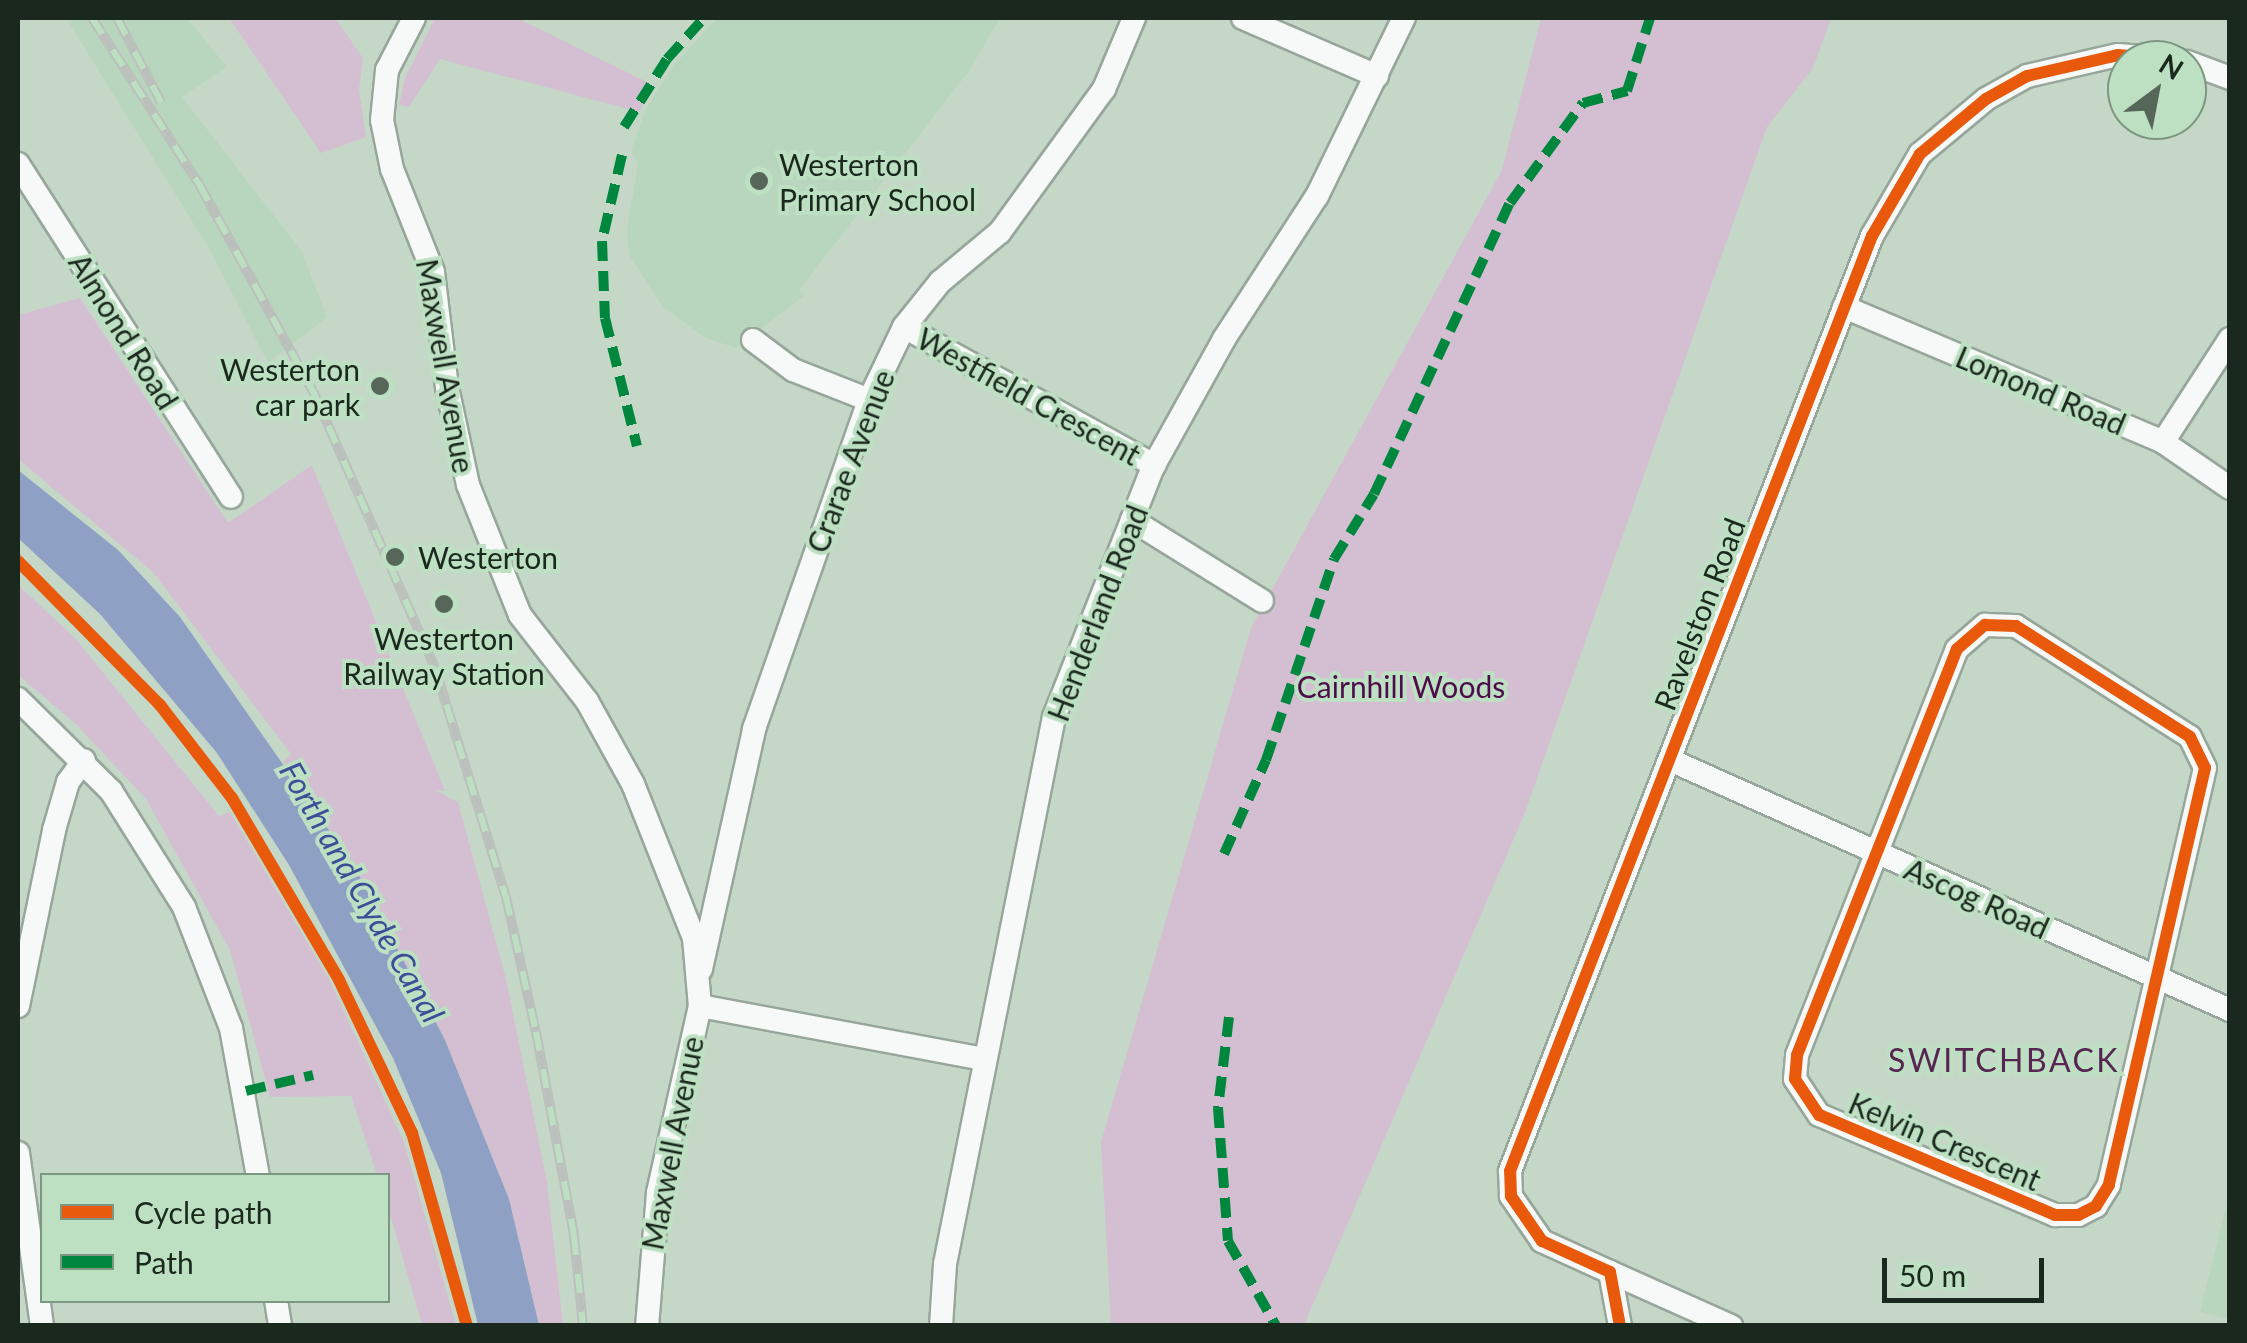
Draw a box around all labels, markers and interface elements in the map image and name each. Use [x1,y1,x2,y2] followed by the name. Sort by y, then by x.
[2107,40,2207,140] north arrow
[2154,46,2190,86] text: N
[779,146,977,216] place label: Westerton Primary School
[748,170,770,192] marker: Westerton Primary School
[62,247,186,415] street label: Almond Road
[409,256,483,476] street label: Maxwell Avenue
[911,320,1147,472] street label: Westfield Crescent
[1951,338,2131,442] street label: Lomond Road
[220,351,360,422] place label: Westerton car park
[798,364,902,558] street label: Crarae Avenue
[369,375,391,397] marker: Westerton car park
[1039,500,1155,726] street label: Henderland Road
[1646,513,1752,715] street label: Ravelston Road
[418,539,558,575] place label: Westerton
[382,544,408,570] marker: Westerton
[433,593,455,615] marker: Westerton Railway Station
[343,620,545,690] place label: Westerton Railway Station
[1297,668,1505,704] park label: Cairnhill Woods
[272,755,452,1029] water label: Forth and Clyde Canal
[1899,850,2055,946] street label: Ascog Road
[634,1033,710,1253] street label: Maxwell Avenue
[1888,1041,2120,1079] district label: SWITCHBACK
[1844,1084,2046,1198] street label: Kelvin Crescent
[40,1173,390,1303] legend
[134,1194,273,1230] text: Cycle path
[1887,1238,2050,1300] scale bar
[134,1244,194,1280] text: Path
[1899,1257,1966,1293] text: 50 m

